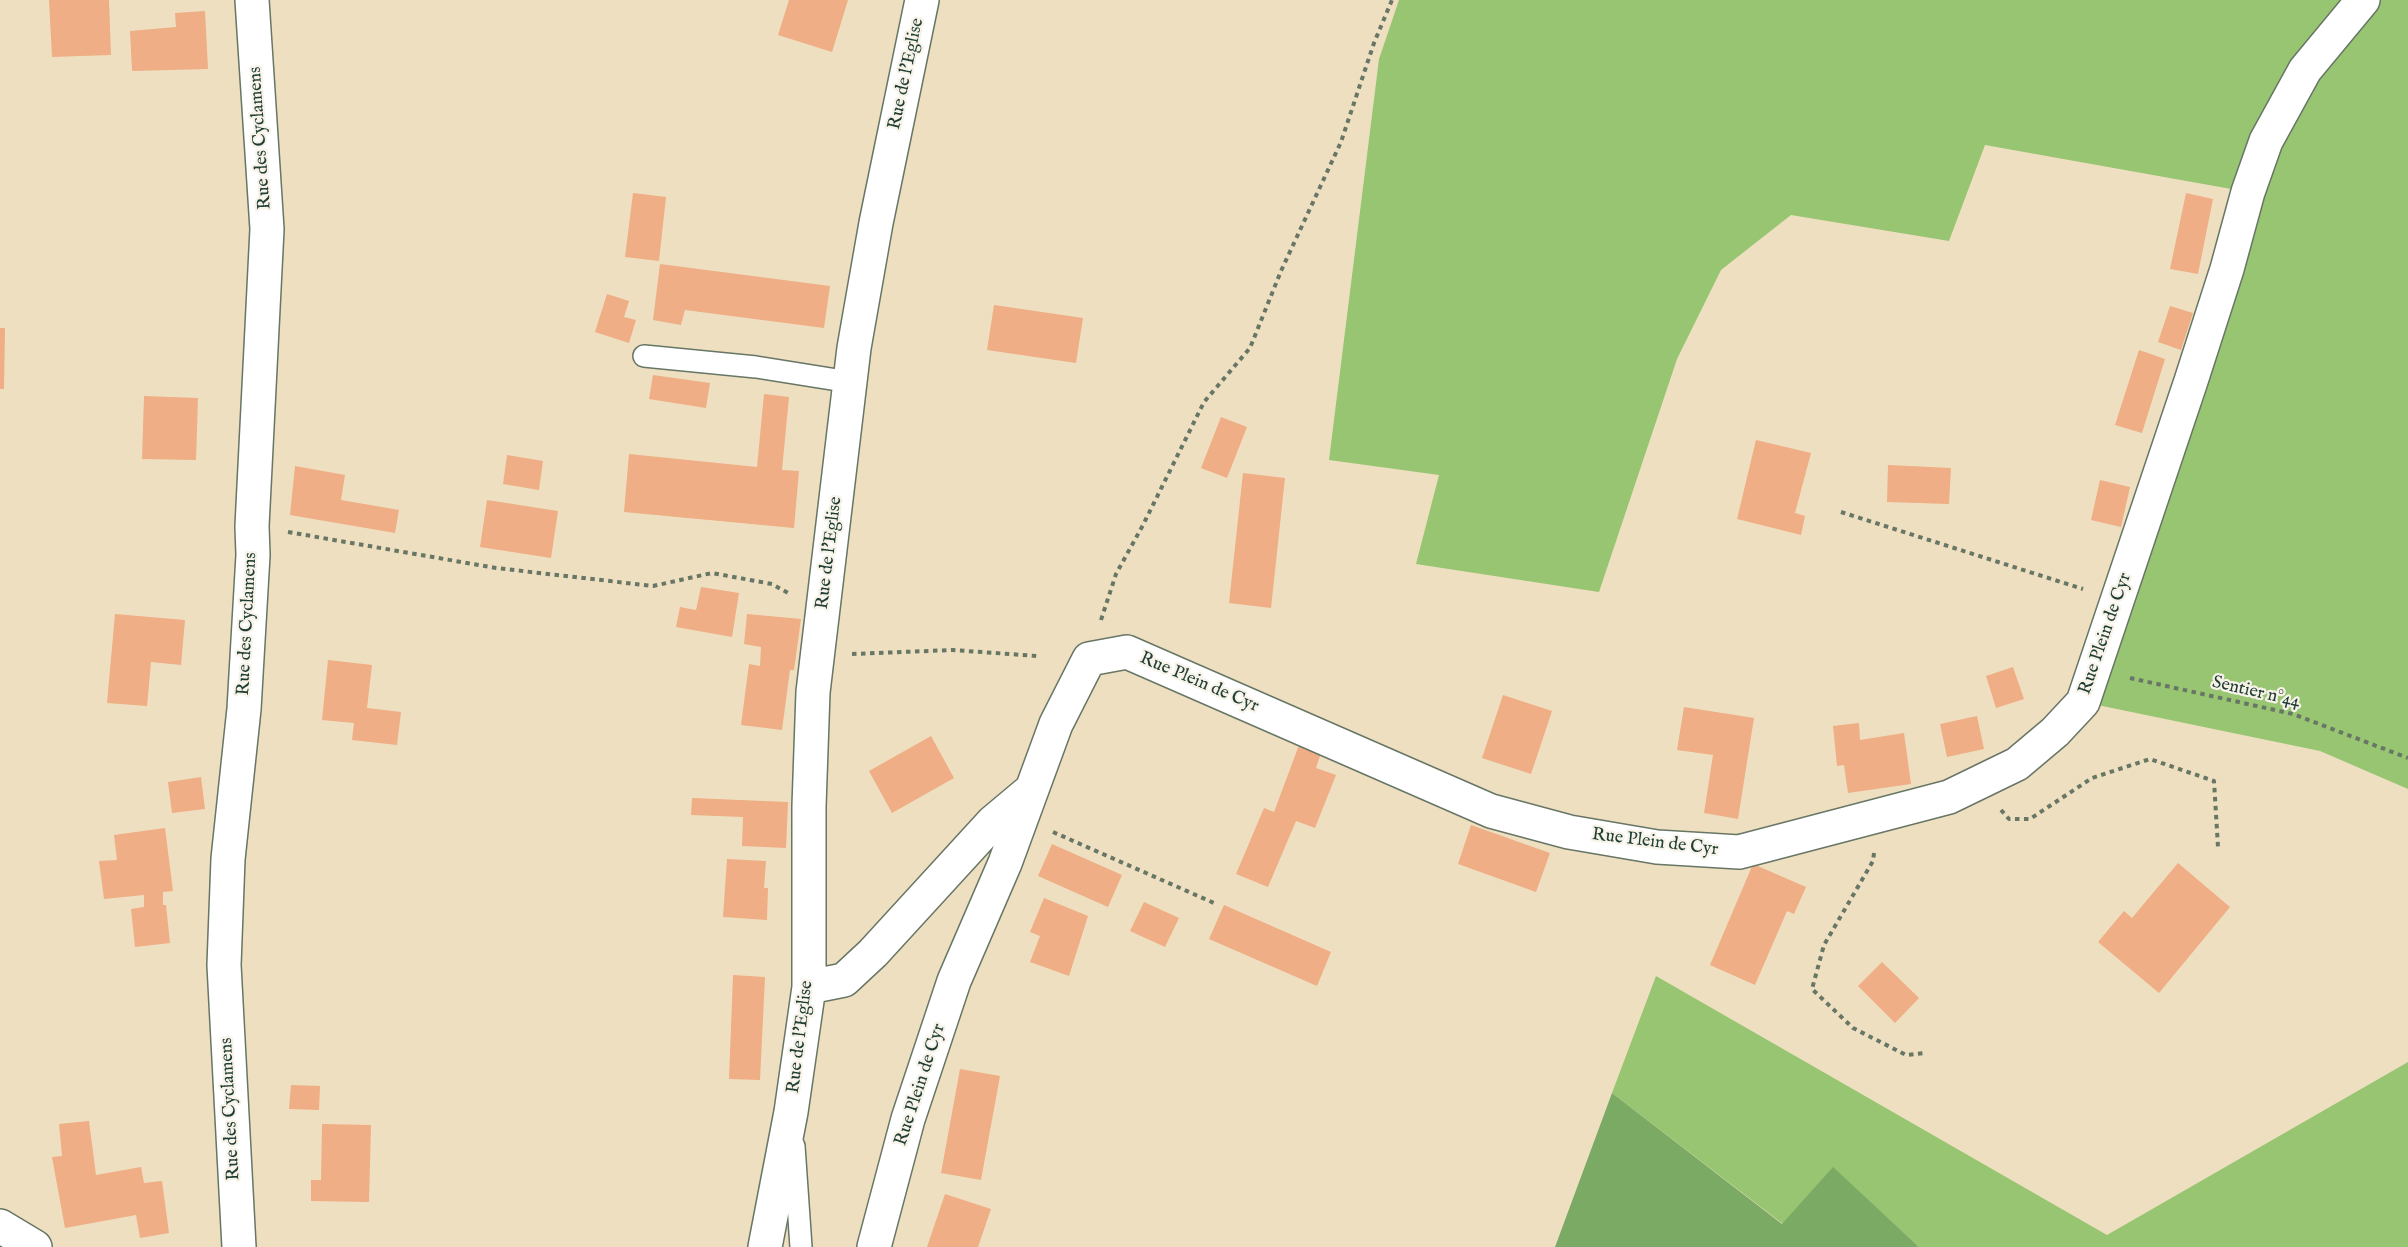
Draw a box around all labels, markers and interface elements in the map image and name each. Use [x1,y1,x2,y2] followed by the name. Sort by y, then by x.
[885,16,929,132] street label: Rue de l'Eglise
[245,66,277,210] street label: Rue des Cyclamens
[812,495,848,611] street label: Rue de l'Eglise
[233,552,263,696] street label: Rue des Cyclamens
[2075,570,2137,698] street label: Rue Plein de Cyr
[1136,648,1262,718] street label: Rue Plein de Cyr
[2210,672,2302,714] street label: Sentier n°44
[1591,825,1719,861] street label: Rue Plein de Cyr
[783,979,819,1095] street label: Rue de l'Eglise
[891,1021,951,1149] street label: Rue Plein de Cyr
[216,1037,246,1181] street label: Rue des Cyclamens

